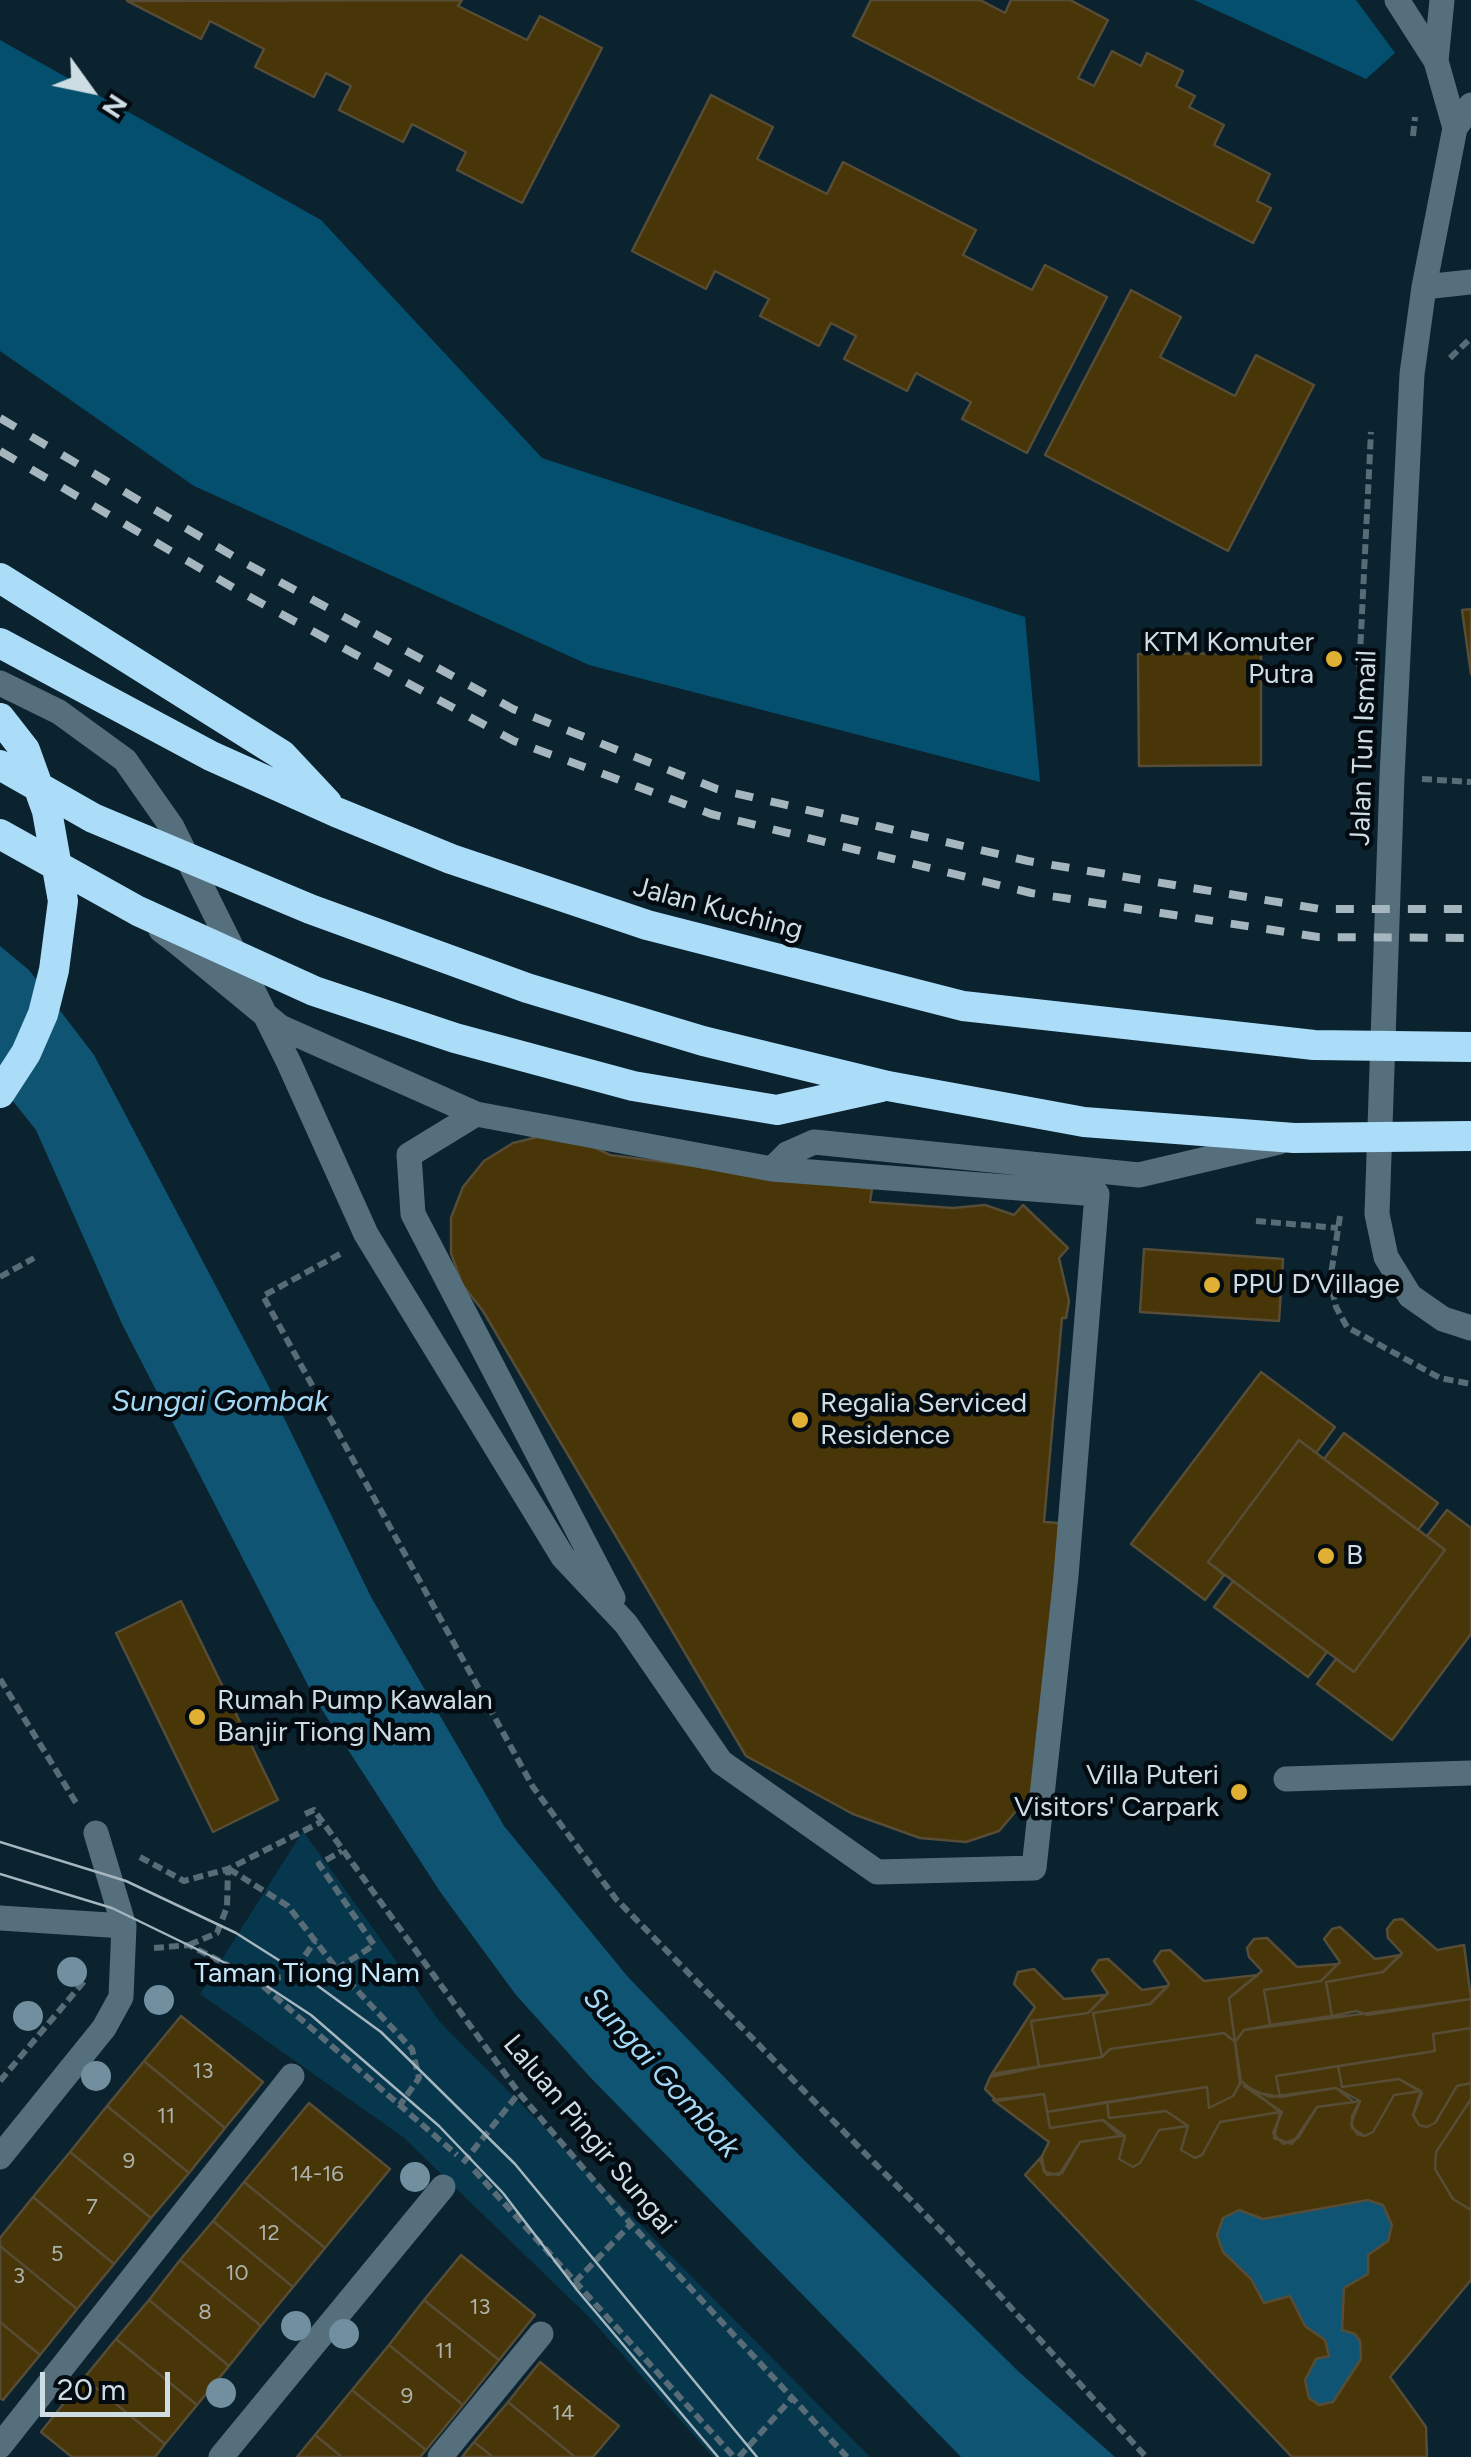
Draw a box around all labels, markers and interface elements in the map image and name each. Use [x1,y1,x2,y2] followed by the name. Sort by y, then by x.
[40,40,140,140] north arrow
[95,88,135,125] text: N
[1143,626,1314,692] place label: KTM Komuter Putra
[1323,648,1345,670] marker: KTM Komuter Putra
[1344,650,1384,846] street label: Jalan Tun Ismail
[630,870,806,948] street label: Jalan Kuching
[1232,1268,1400,1302] place label: PPU D’Village
[1201,1274,1223,1296] marker: PPU D’Village
[111,1384,329,1420] water label: Sungai Gombak
[820,1387,1027,1453] place label: Regalia Serviced Residence
[789,1409,811,1431] marker: Regalia Serviced Residence
[1346,1539,1363,1573] place label: B
[1315,1545,1337,1567] marker: B
[217,1684,493,1750] place label: Rumah Pump Kawalan Banjir Tiong Nam
[186,1706,208,1728] marker: Rumah Pump Kawalan Banjir Tiong Nam
[1014,1759,1219,1825] place label: Villa Puteri Visitors' Carpark
[1228,1781,1250,1803] marker: Villa Puteri Visitors' Carpark
[194,1957,420,1991] park label: Taman Tiong Nam
[575,1980,747,2166] water label: Sungai Gombak
[496,2028,682,2242] street label: Laluan Pingir Sungai
[192,2059,214,2085] house number: 13
[157,2104,175,2130] house number: 11
[123,2149,135,2175] house number: 9
[290,2162,344,2188] house number: 14-16
[86,2195,98,2221] house number: 7
[258,2221,280,2247] house number: 12
[51,2242,63,2268] house number: 5
[225,2261,249,2287] house number: 10
[13,2264,25,2290] house number: 3
[469,2295,491,2321] house number: 13
[198,2300,212,2326] house number: 8
[435,2339,453,2365] house number: 11
[45,2352,175,2414] scale bar
[57,2371,126,2408] text: 20 m
[401,2384,413,2410] house number: 9
[552,2401,574,2427] house number: 14

